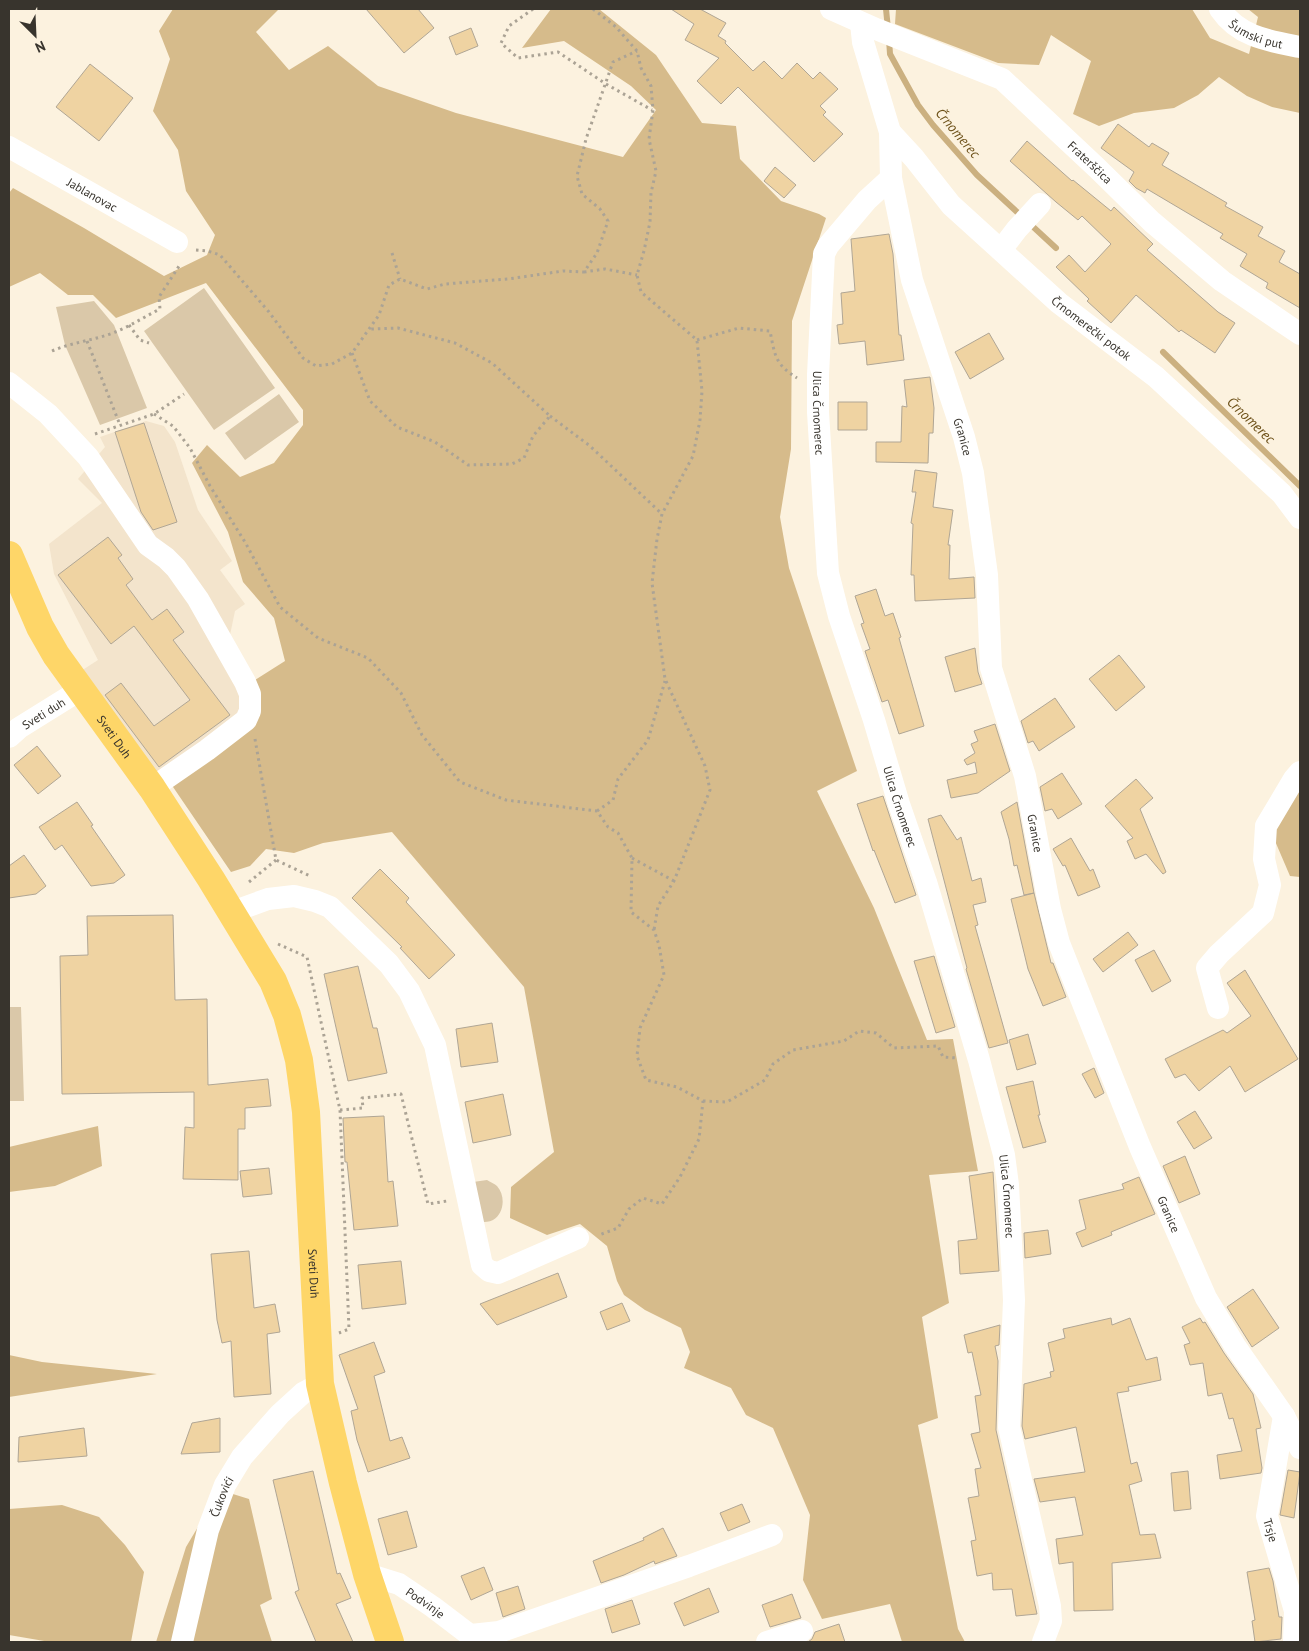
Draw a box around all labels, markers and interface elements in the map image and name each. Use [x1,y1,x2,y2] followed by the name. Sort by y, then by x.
[10,10,60,60] north arrow
[1226,16,1284,51] street label: Šumski put
[32,37,48,57] text: N
[932,104,985,163] water label: Črnomerec
[1065,137,1116,187] street label: Fraterščica
[64,174,121,215] street label: Jablanovac
[1049,293,1135,363] street label: Črnomerečki potok
[810,370,828,456] street label: Ulica Črnomerec
[1223,393,1280,448] water label: Črnomerec
[951,416,976,457] street label: Granice
[19,694,68,732] street label: Sveti duh
[94,712,135,761] street label: Sveti Duh
[881,764,921,850] street label: Ulica Črnomerec
[1025,813,1047,853] street label: Granice
[996,1153,1018,1239] street label: Ulica Črnomerec
[1155,1193,1184,1235] street label: Granice
[306,1248,323,1299] street label: Sveti Duh
[206,1473,236,1519] street label: Čukovići
[1261,1516,1282,1544] street label: Trsje
[403,1584,448,1621] street label: Podvinje

